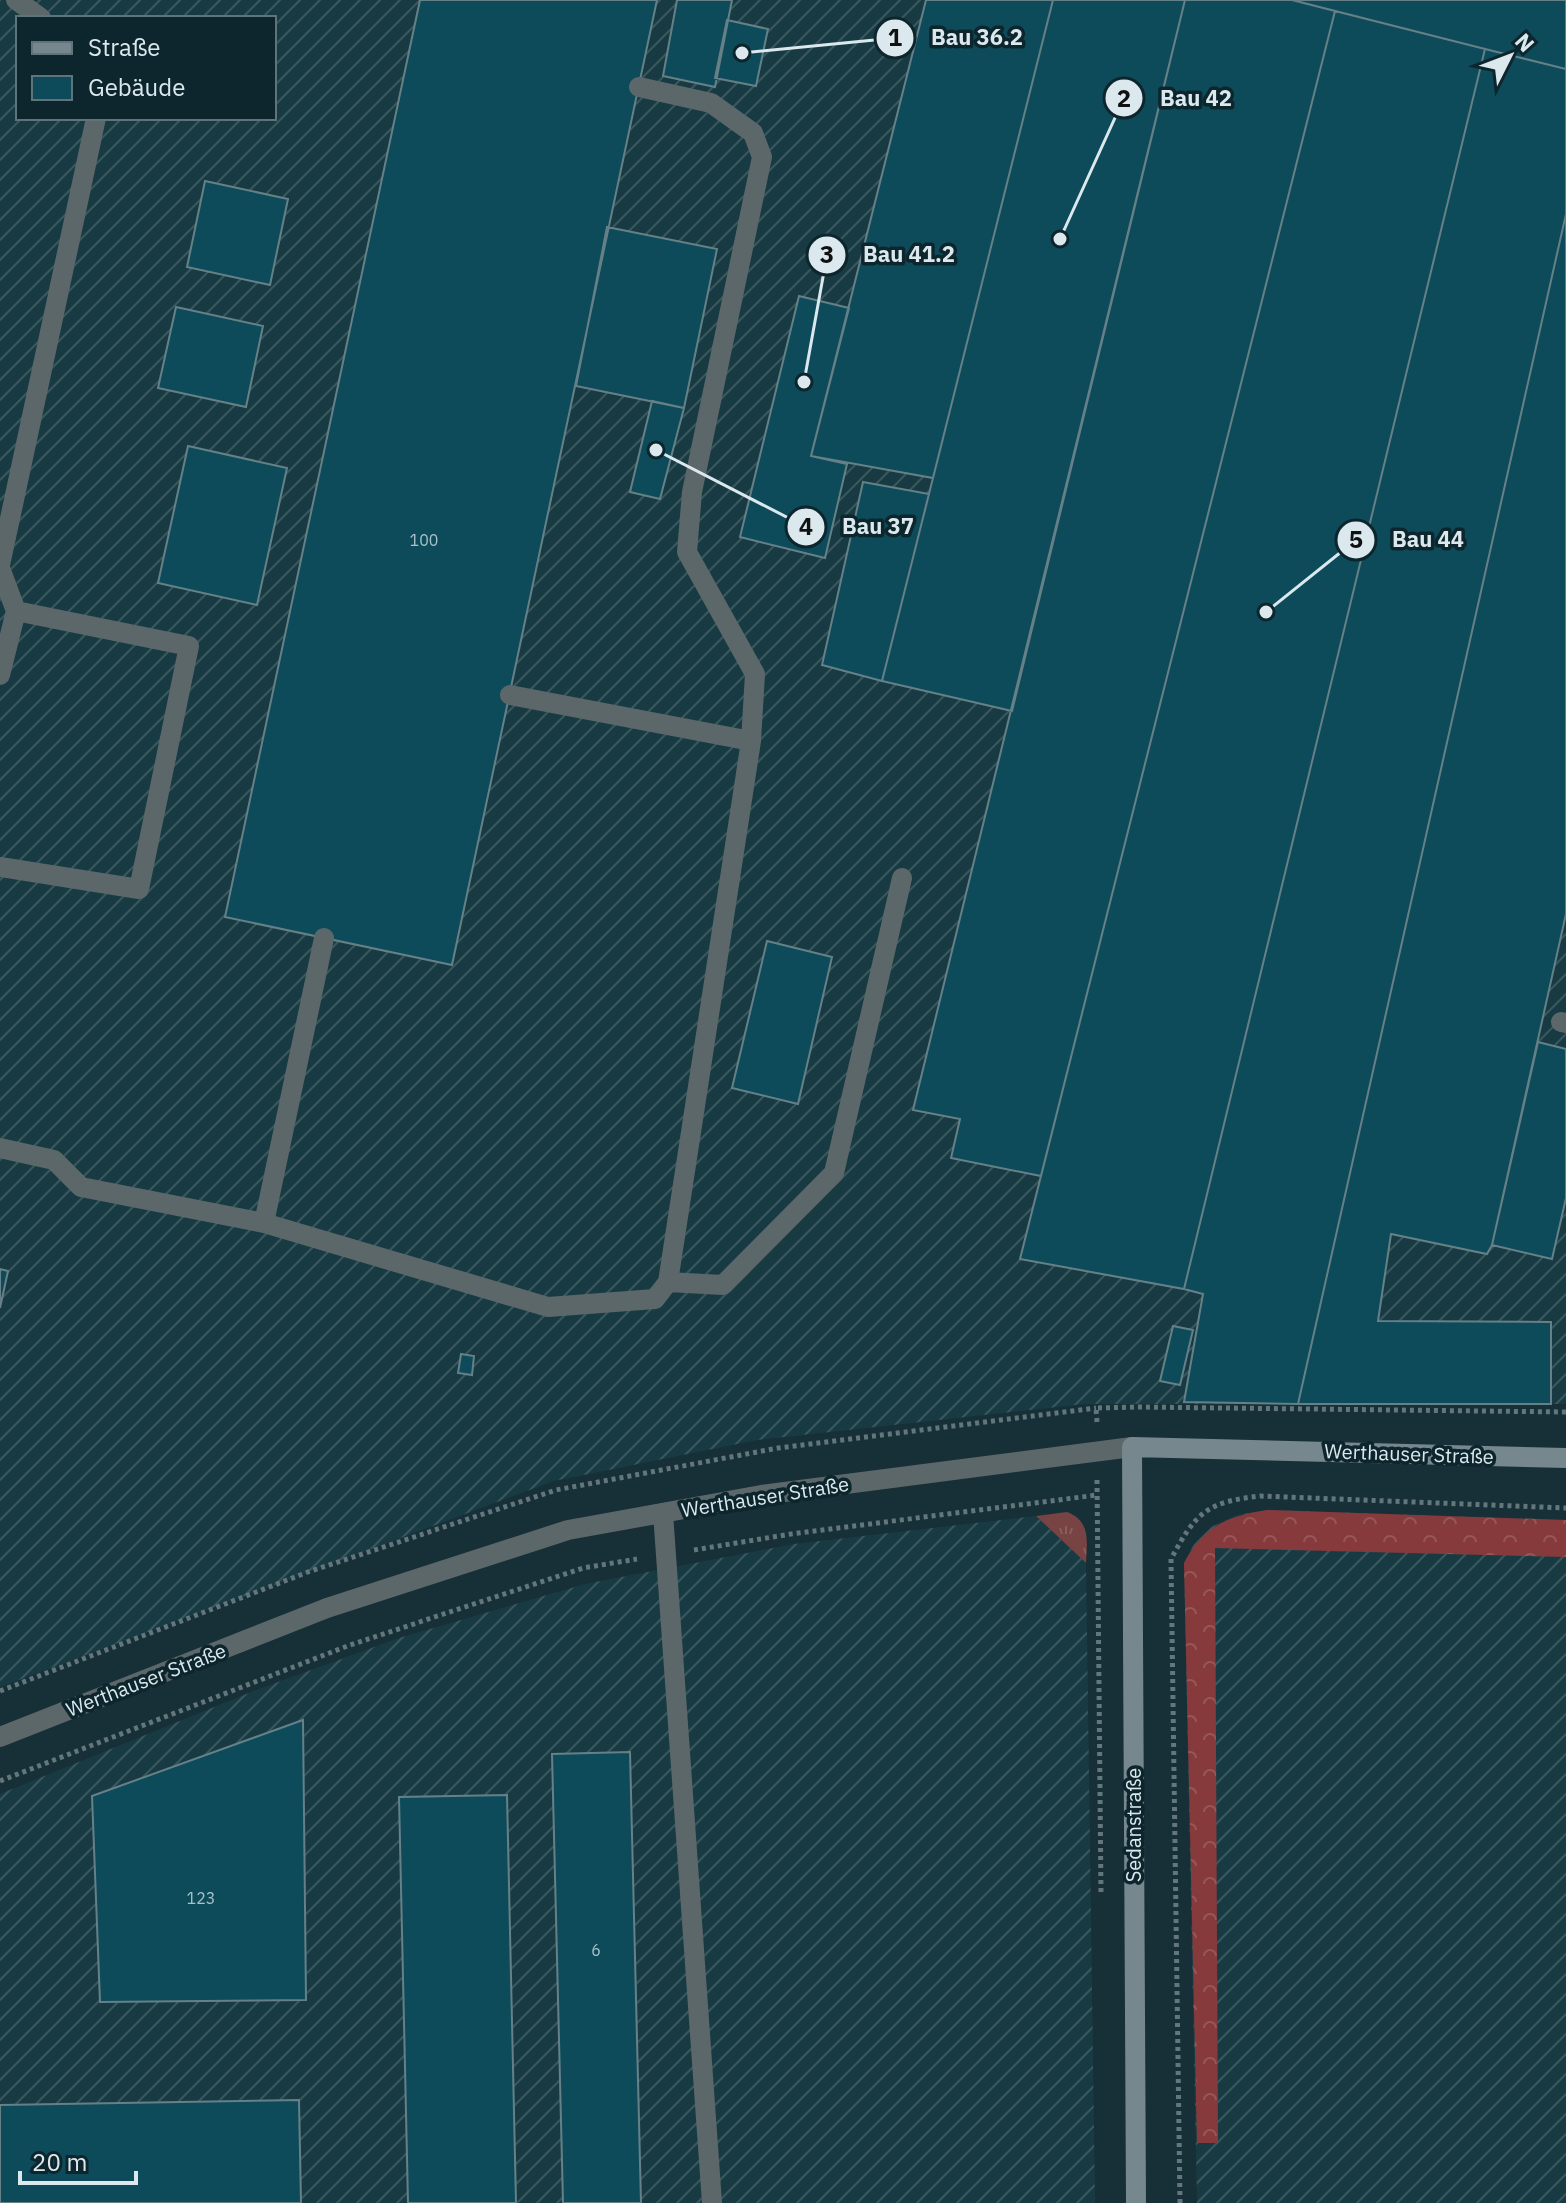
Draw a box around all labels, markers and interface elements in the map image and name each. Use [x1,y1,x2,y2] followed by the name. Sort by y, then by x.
[875,15,1039,61] callout: Bau 36.2
[16,16,276,120] legend
[1470,16,1550,96] north arrow
[888,21,902,53] text: 1
[931,22,1023,51] text: Bau 36.2
[1509,27,1541,58] text: N
[88,31,160,63] text: Straße
[88,71,185,103] text: Gebäude
[1104,75,1248,121] callout: Bau 42
[1117,82,1131,114] text: 2
[1160,83,1232,112] text: Bau 42
[807,232,971,278] callout: Bau 41.2
[820,238,834,270] text: 3
[863,239,955,268] text: Bau 41.2
[786,504,930,550] callout: Bau 37
[799,510,813,542] text: 4
[842,511,914,540] text: Bau 37
[1336,517,1480,563] callout: Bau 44
[1349,523,1363,555] text: 5
[1392,524,1464,553] text: Bau 44
[410,530,438,550] house number: 100
[1324,1437,1494,1470] street label: Werthauser Straße
[679,1470,851,1523] street label: Werthauser Straße
[62,1637,230,1723] street label: Werthauser Straße
[1120,1768,1147,1882] street label: Sedanstraße
[187,1888,215,1908] house number: 123
[591,1940,601,1960] house number: 6
[20,2135,136,2185] scale bar
[32,2146,87,2178] text: 20 m

